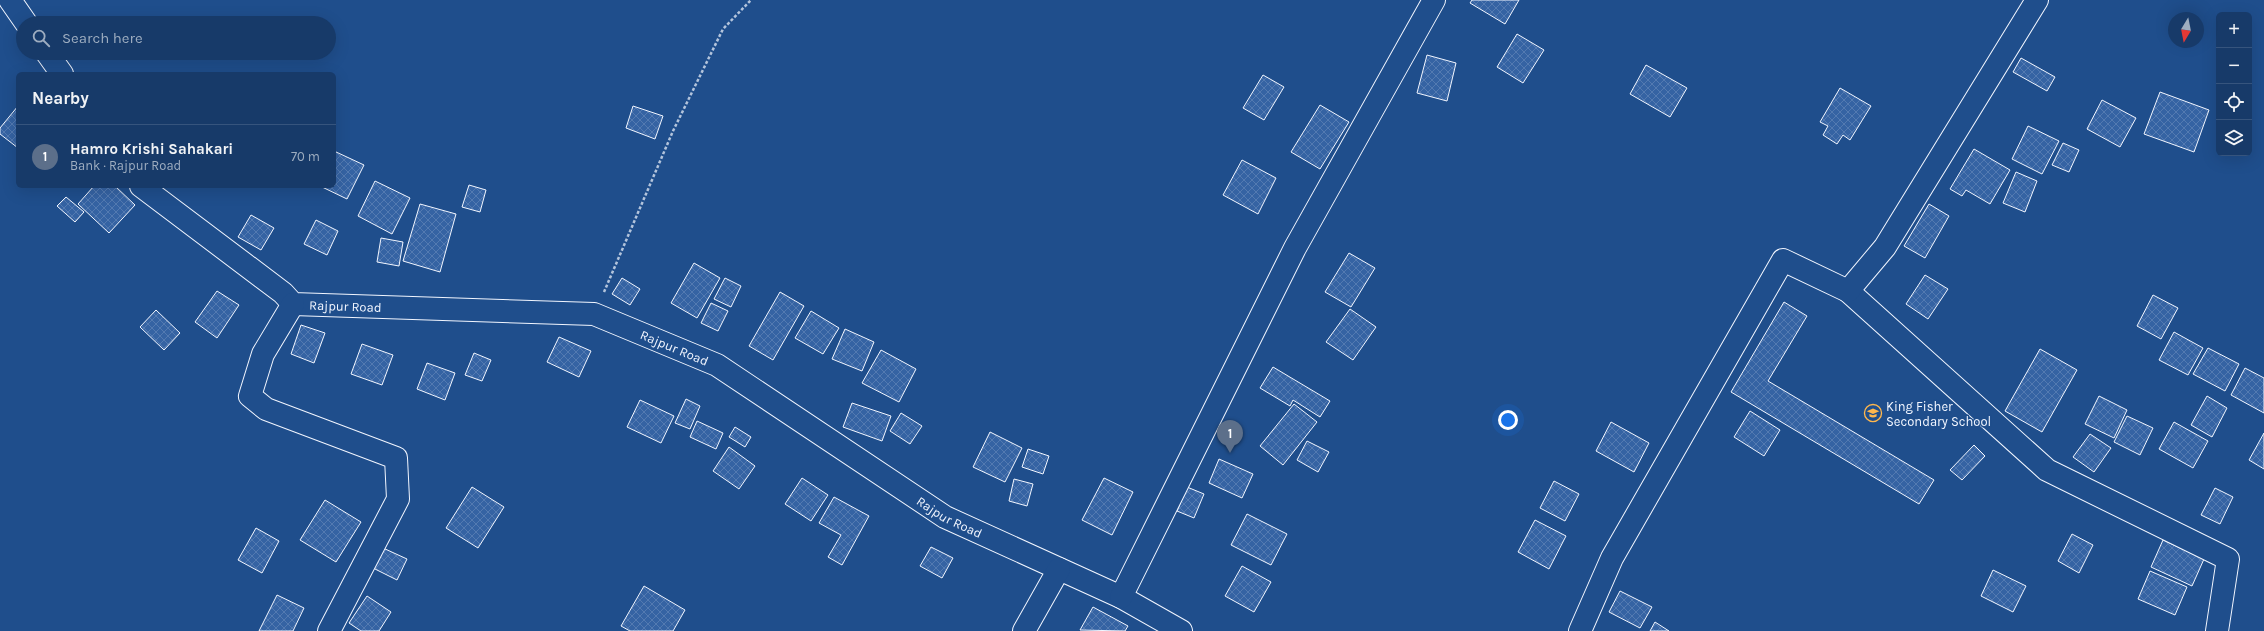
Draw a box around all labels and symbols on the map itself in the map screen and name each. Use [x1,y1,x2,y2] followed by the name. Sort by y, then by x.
[2168,12,2204,48] north arrow
[309,298,382,315] street label: Rajpur Road
[638,327,711,369] street label: Rajpur Road
[1886,399,1991,429] place label: King Fisher Secondary School
[1863,403,1883,423] school or university icon: King Fisher Secondary School
[1498,410,1518,430] your location
[1217,420,1243,453] pin: 1
[914,493,985,541] street label: Rajpur Road

